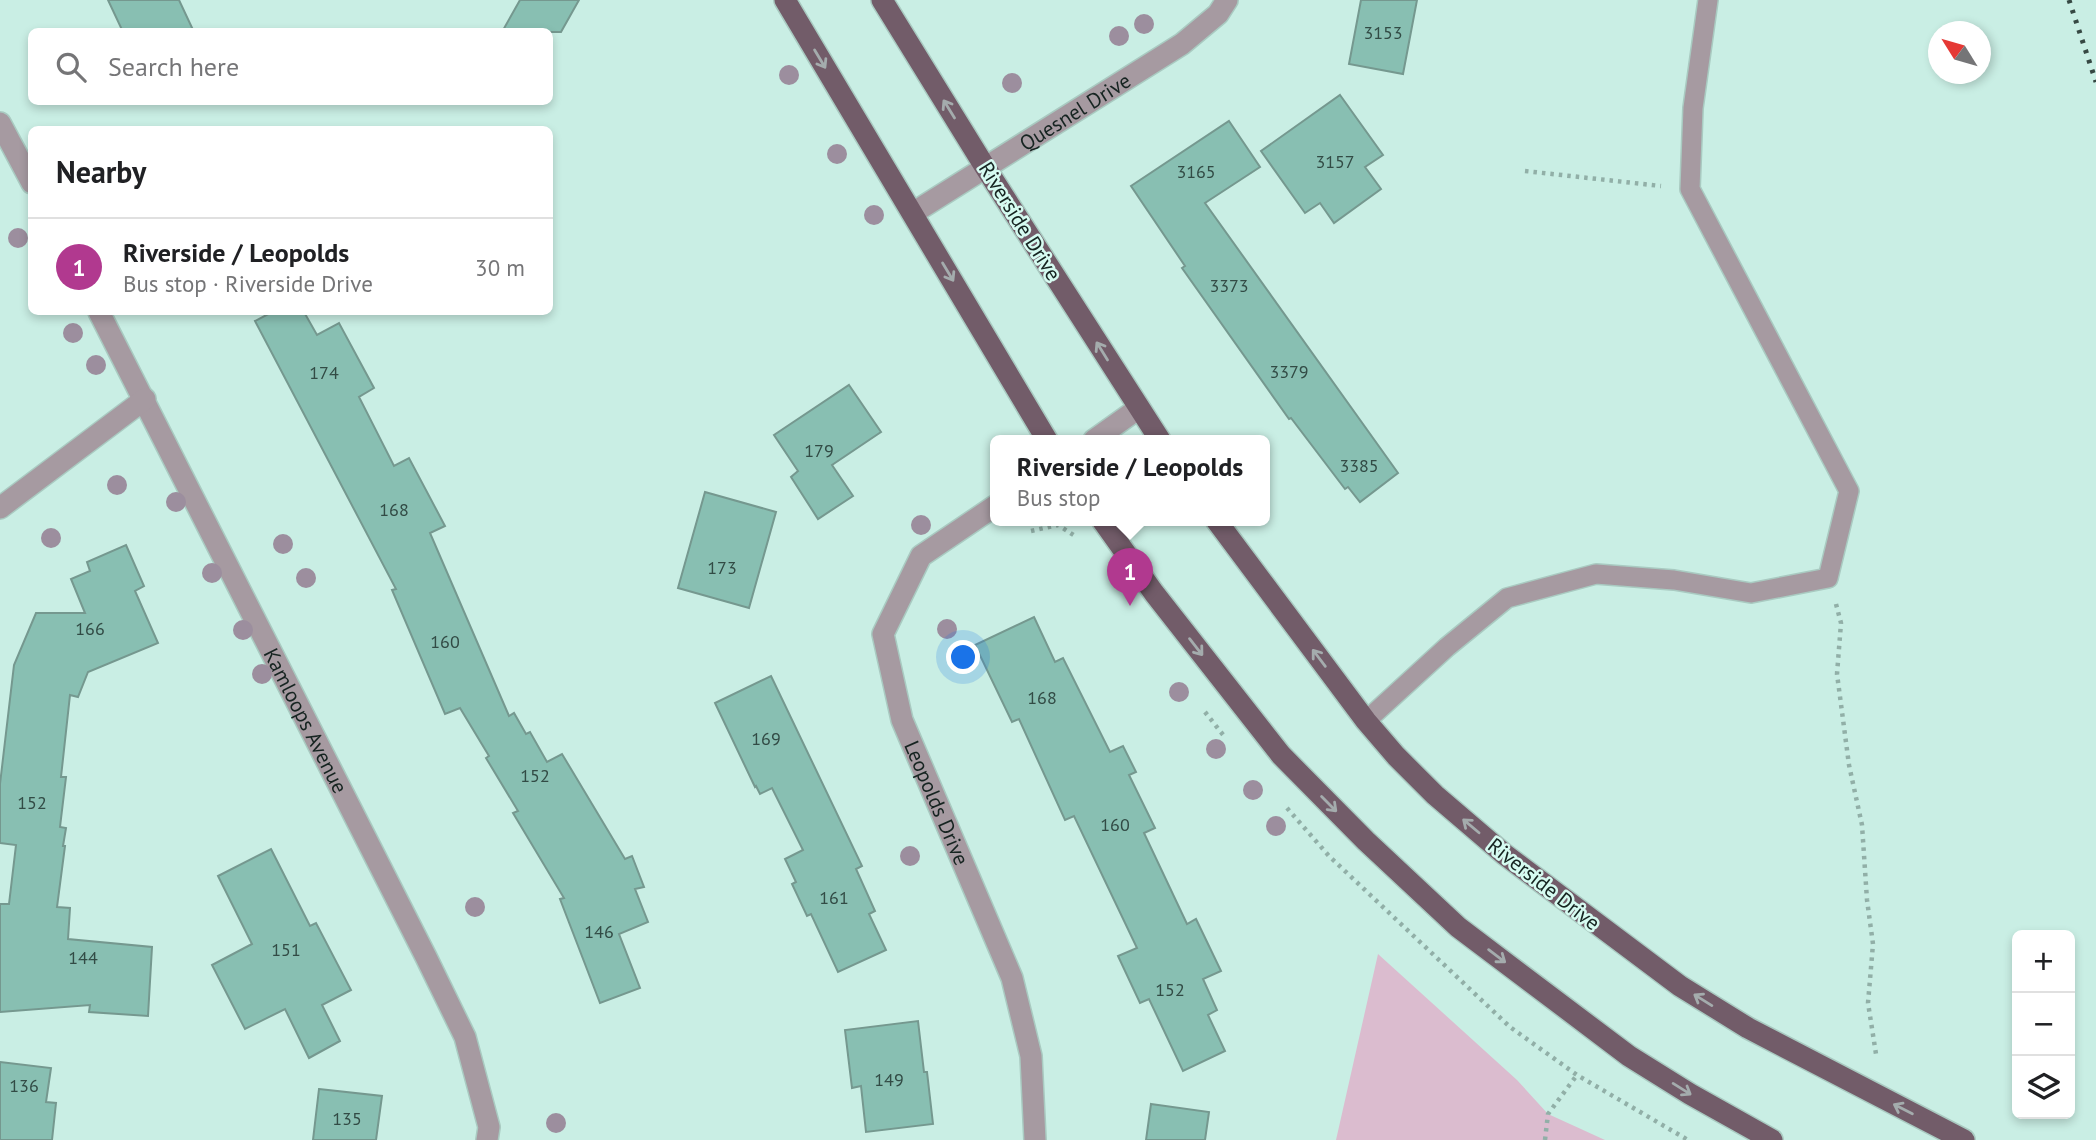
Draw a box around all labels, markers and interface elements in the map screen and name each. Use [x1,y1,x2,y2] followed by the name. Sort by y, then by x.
[1363,21,1403,44] house number: 3153
[1928,21,1991,84] north arrow
[28,28,553,105] search box
[52,48,90,86] icon: search
[814,48,828,68] one-way arrow
[108,50,239,83] text: Search here
[1014,66,1135,156] street label: Quesnel Drive
[942,99,956,119] one-way arrow
[1315,150,1355,173] house number: 3157
[56,152,146,191] text: Nearby
[973,157,1067,285] street label: Riverside Drive
[1176,160,1216,183] house number: 3165
[123,236,349,269] text: Riverside / Leopolds
[72,253,86,282] text: 1
[475,253,525,282] text: 30 m
[941,261,955,281] one-way arrow
[123,269,373,298] text: Bus stop · Riverside Drive
[1209,274,1249,297] house number: 3373
[1095,341,1109,361] one-way arrow
[1269,360,1309,383] house number: 3379
[309,361,339,384] house number: 174
[990,435,1270,526] popup
[804,439,834,462] house number: 179
[1017,450,1243,483] text: Riverside / Leopolds
[1339,454,1379,477] house number: 3385
[1017,483,1101,512] text: Bus stop
[379,498,409,521] house number: 168
[1107,548,1153,606] pin: 1
[707,556,737,579] house number: 173
[75,617,105,640] house number: 166
[430,630,460,653] house number: 160
[1188,637,1203,655] one-way arrow
[946,640,980,674] your location
[258,643,354,798] street label: Kamloops Avenue
[1311,650,1326,668] one-way arrow
[1027,686,1057,709] house number: 168
[751,727,781,750] house number: 169
[899,736,976,869] street label: Leopolds Drive
[520,764,550,787] house number: 152
[17,791,47,814] house number: 152
[1320,795,1337,812] one-way arrow
[1100,813,1130,836] house number: 160
[1463,818,1481,834] one-way arrow
[1483,832,1605,936] street label: Riverside Drive
[819,886,849,909] house number: 161
[584,920,614,943] house number: 146
[2012,930,2075,1119] map controls
[2012,930,2075,993] button: +
[271,938,301,961] house number: 151
[68,946,98,969] house number: 144
[1487,949,1506,964] one-way arrow
[1155,978,1185,1001] house number: 152
[1694,993,1714,1007] one-way arrow
[2012,993,2075,1056] button: −
[2012,1056,2075,1119] button: layers
[874,1068,904,1091] house number: 149
[9,1074,39,1097] house number: 136
[1671,1082,1691,1096] one-way arrow
[1893,1101,1914,1115] one-way arrow
[332,1107,362,1130] house number: 135

